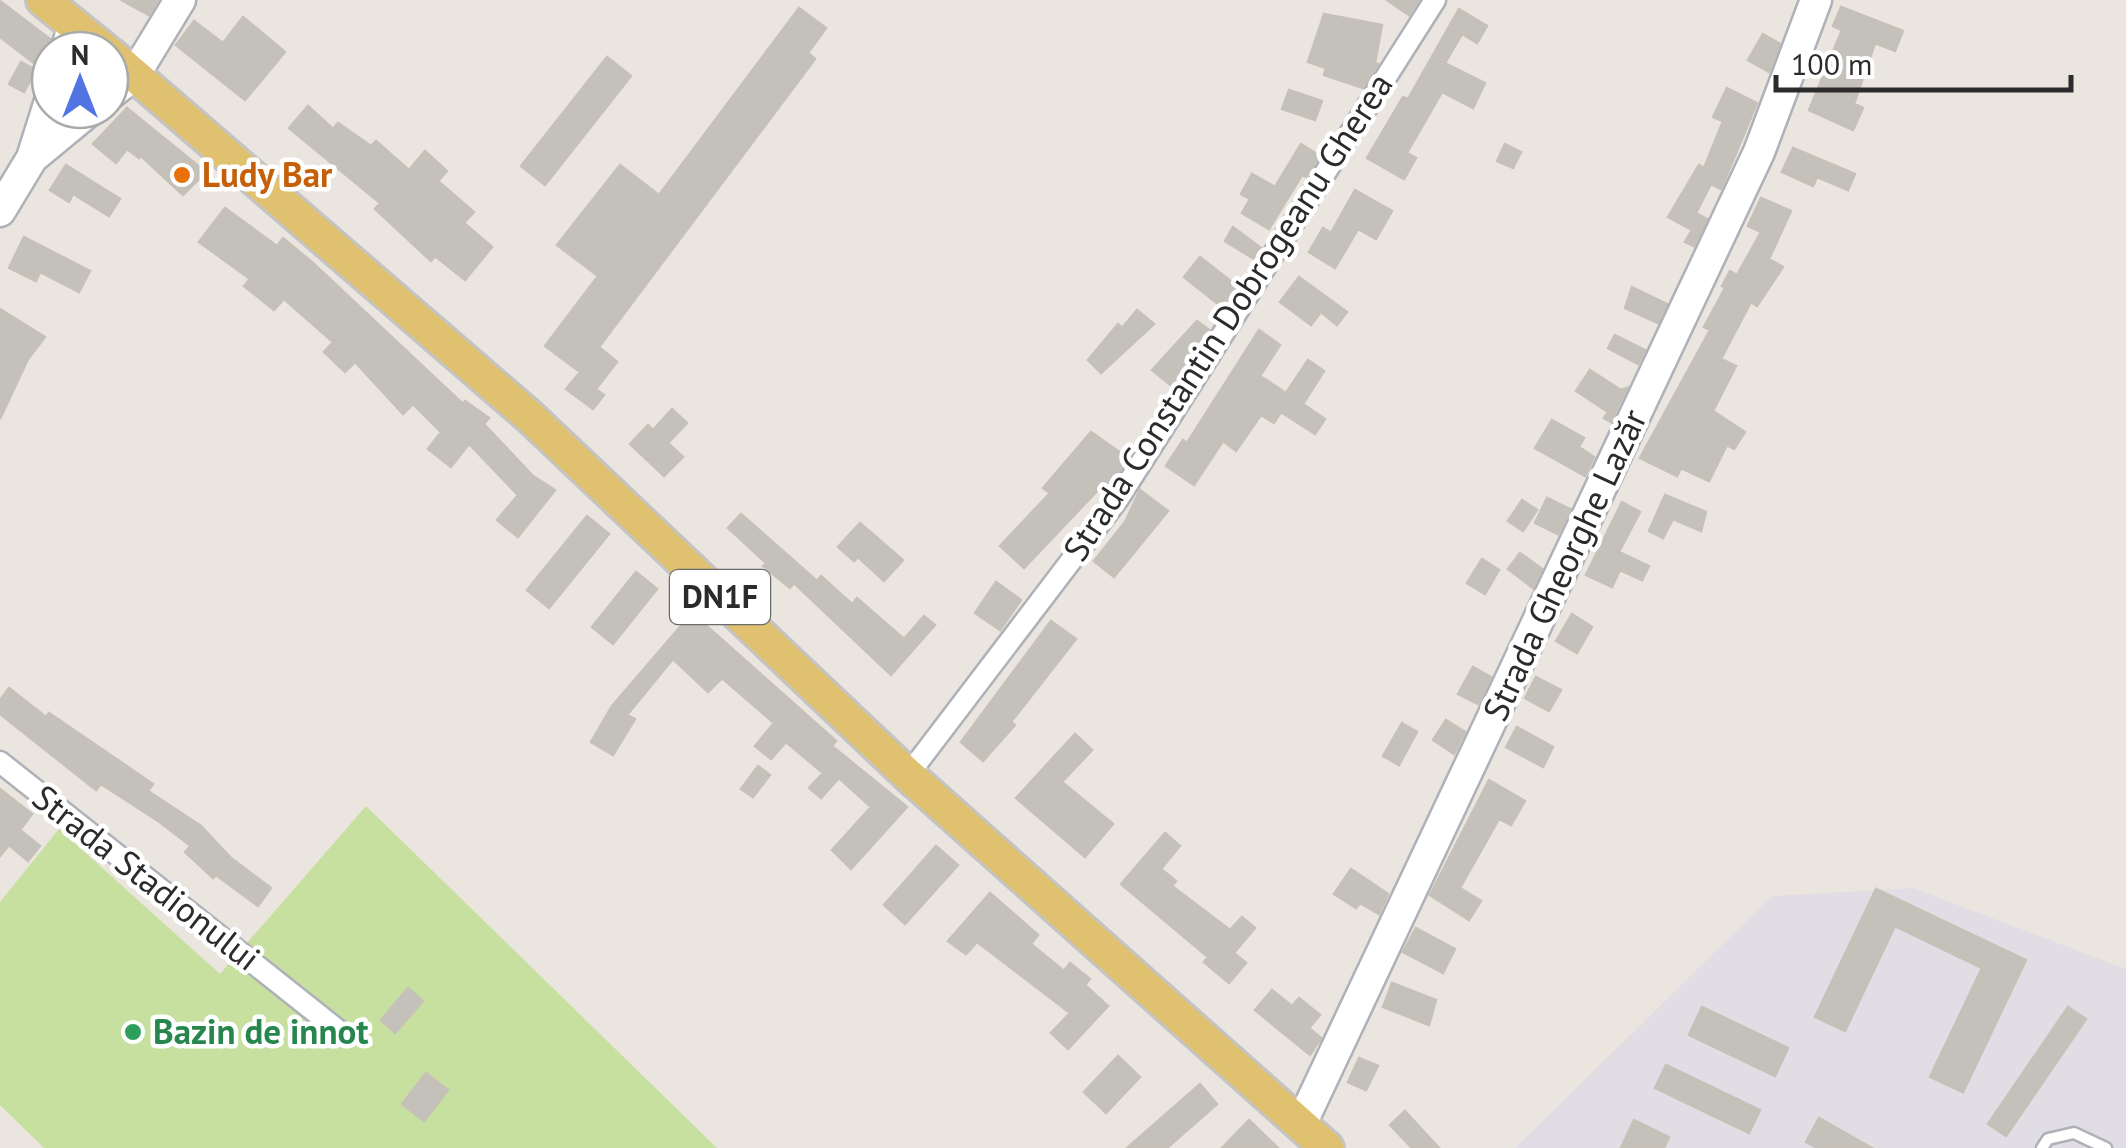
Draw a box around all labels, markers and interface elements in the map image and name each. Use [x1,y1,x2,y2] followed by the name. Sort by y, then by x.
[30,30,130,130] north arrow
[1776,30,2071,92] scale bar
[71,36,89,73] text: N
[1791,44,1872,83] text: 100 m
[1052,64,1402,569] street label: Strada Constantin Dobrogeanu Gherea
[202,151,333,197] place label: Ludy Bar
[171,164,193,186] marker: Ludy Bar
[1472,401,1657,728] street label: Strada Gheorghe Lazăr
[670,570,770,624] road number: DN1F
[24,774,270,980] street label: Strada Stadionului
[153,1008,369,1054] place label: Bazin de innot
[122,1021,144,1043] marker: Bazin de innot

